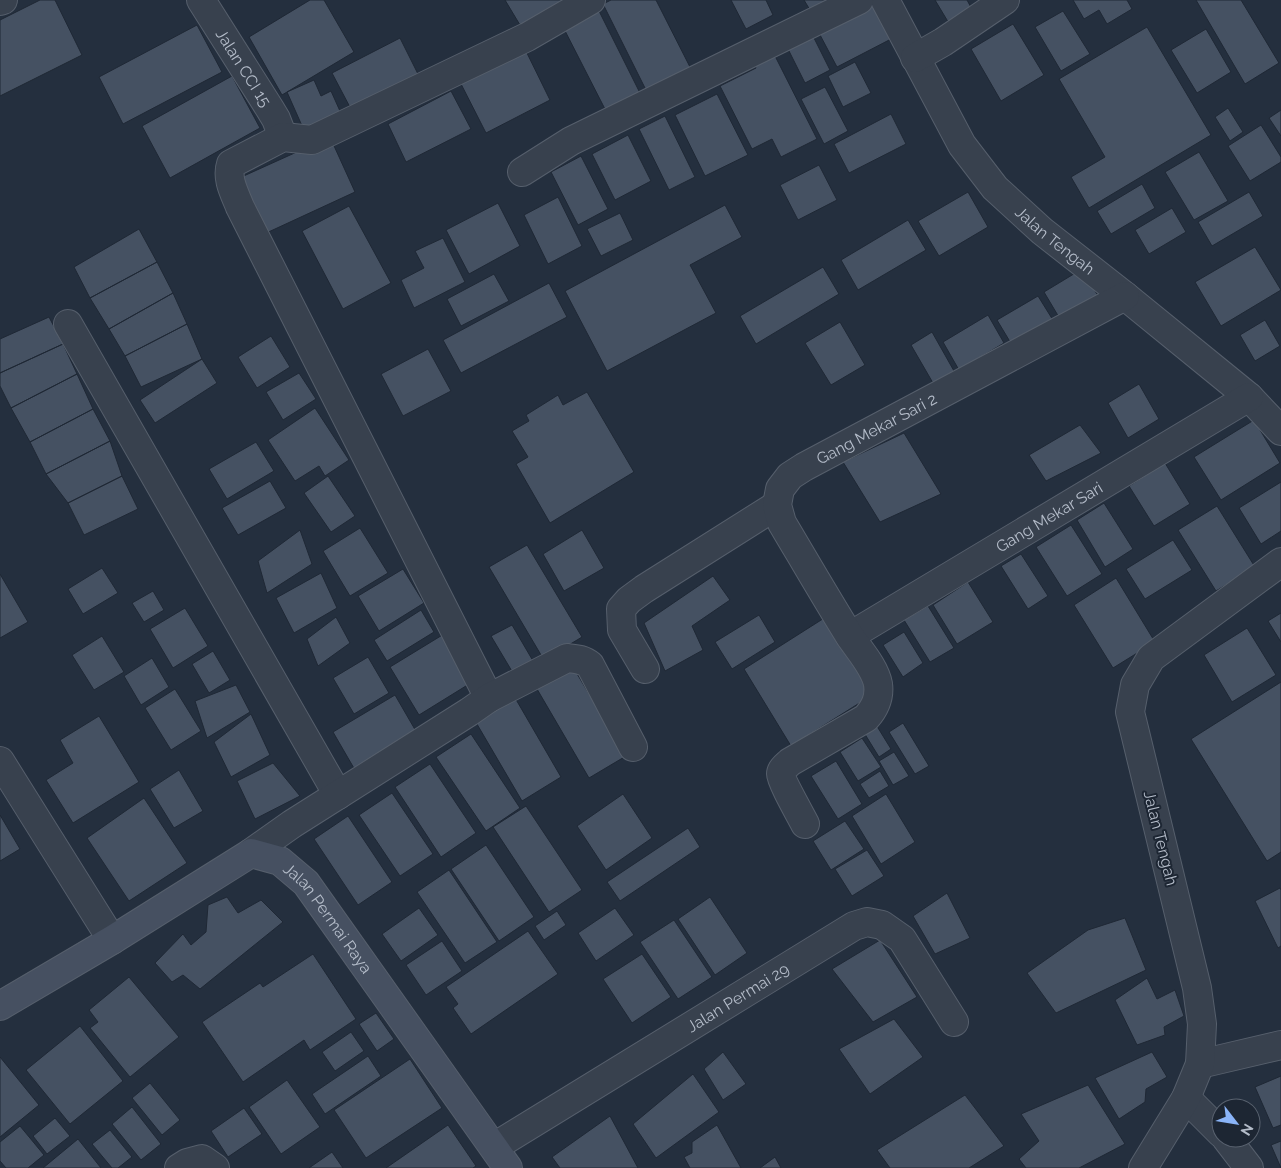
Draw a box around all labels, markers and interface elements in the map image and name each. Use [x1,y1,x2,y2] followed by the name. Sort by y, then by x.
[212,25,275,110] street label: Jalan CCI 15
[1011,202,1098,279] street label: Jalan Tengah
[813,389,940,469] street label: Gang Mekar Sari 2
[993,478,1106,556] street label: Gang Mekar Sari
[1140,789,1181,887] street label: Jalan Tengah
[279,859,376,977] street label: Jalan Permai Raya
[683,959,793,1036] street label: Jalan Permai 29
[1211,1098,1261,1148] north arrow
[1238,1121,1257,1138] text: N

